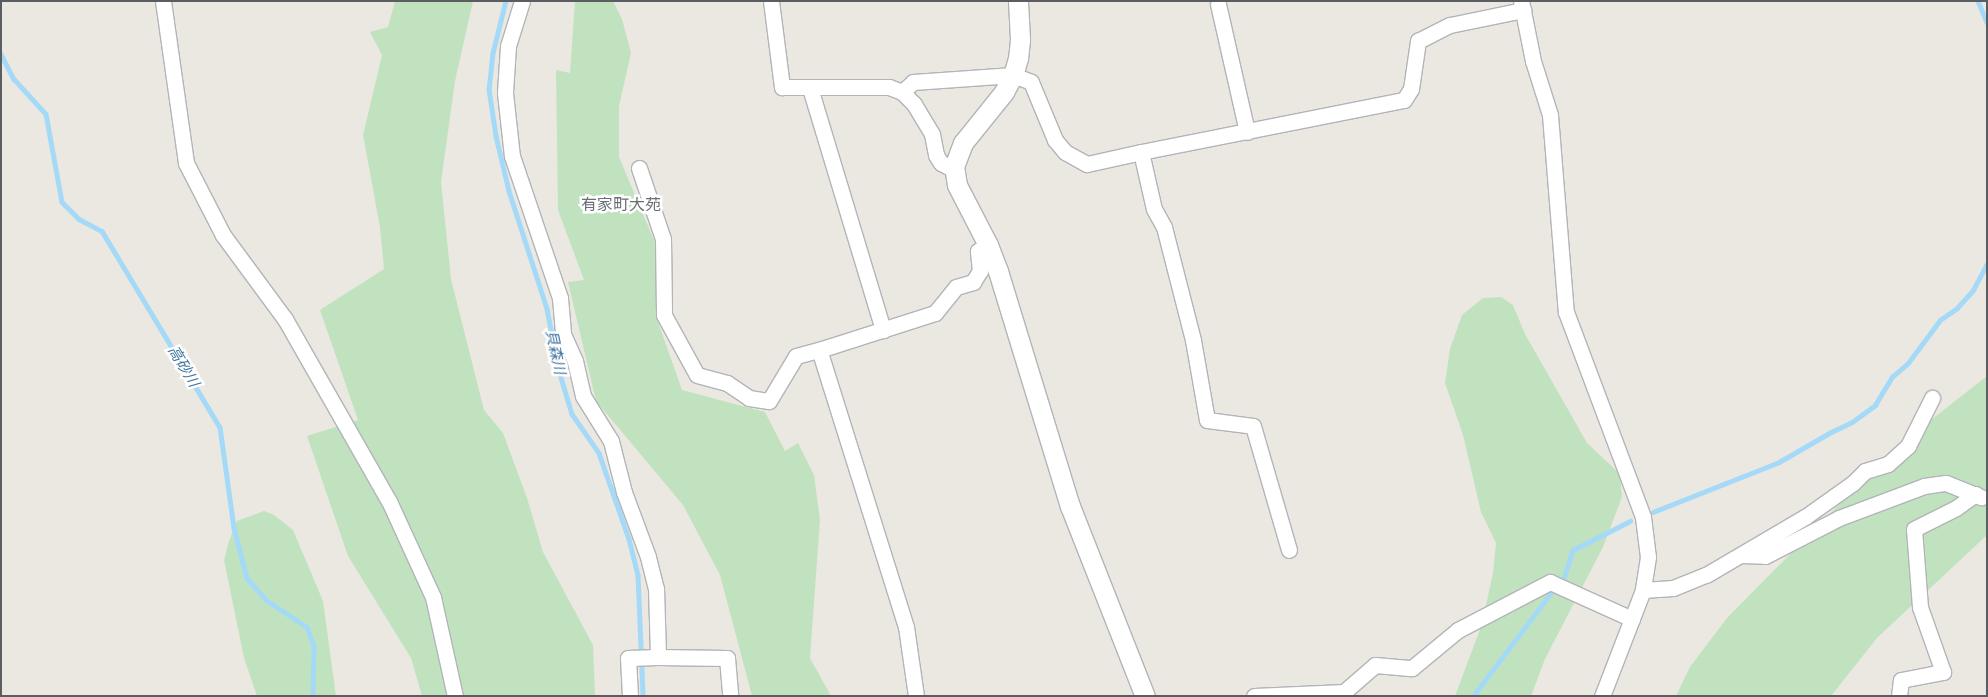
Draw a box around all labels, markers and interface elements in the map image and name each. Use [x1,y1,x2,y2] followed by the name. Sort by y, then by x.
[581,194,661,214] district label: 有家町大苑
[543,328,569,376] water label: 貝森川
[165,342,203,390] water label: 高砂川

